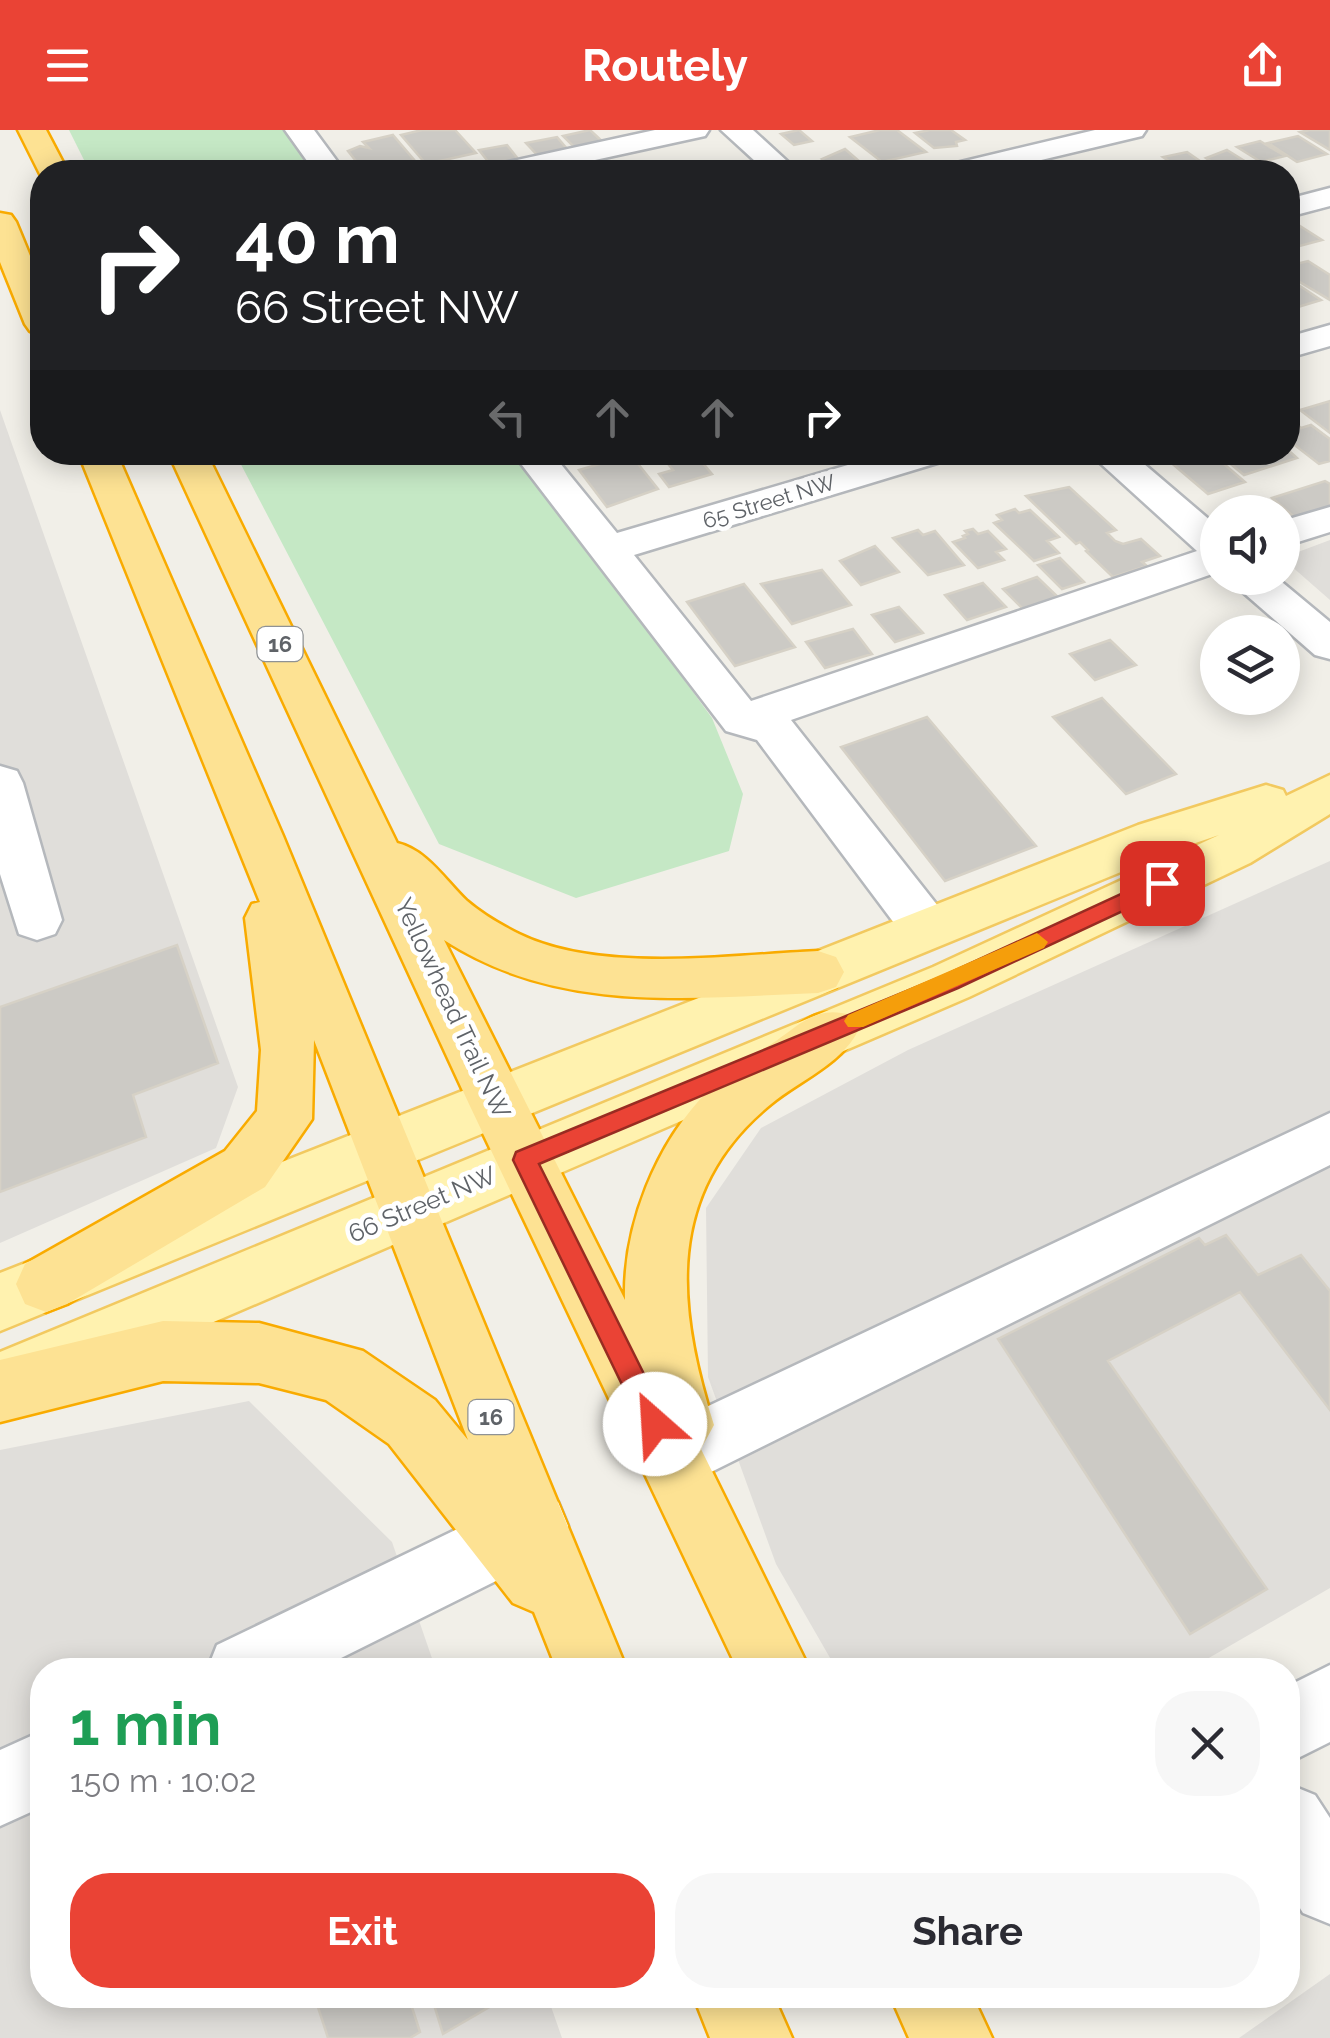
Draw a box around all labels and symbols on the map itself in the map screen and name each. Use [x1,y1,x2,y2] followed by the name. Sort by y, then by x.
[699,468,839,534] street label: 65 Street NW
[258,627,302,661] road number: 16
[1120,841,1205,926] pin
[389,893,517,1123] street label: Yellowhead Trail NW
[344,1159,500,1249] street label: 66 Street NW
[603,1372,707,1476] position arrow
[468,1400,514,1434] road number: 16

